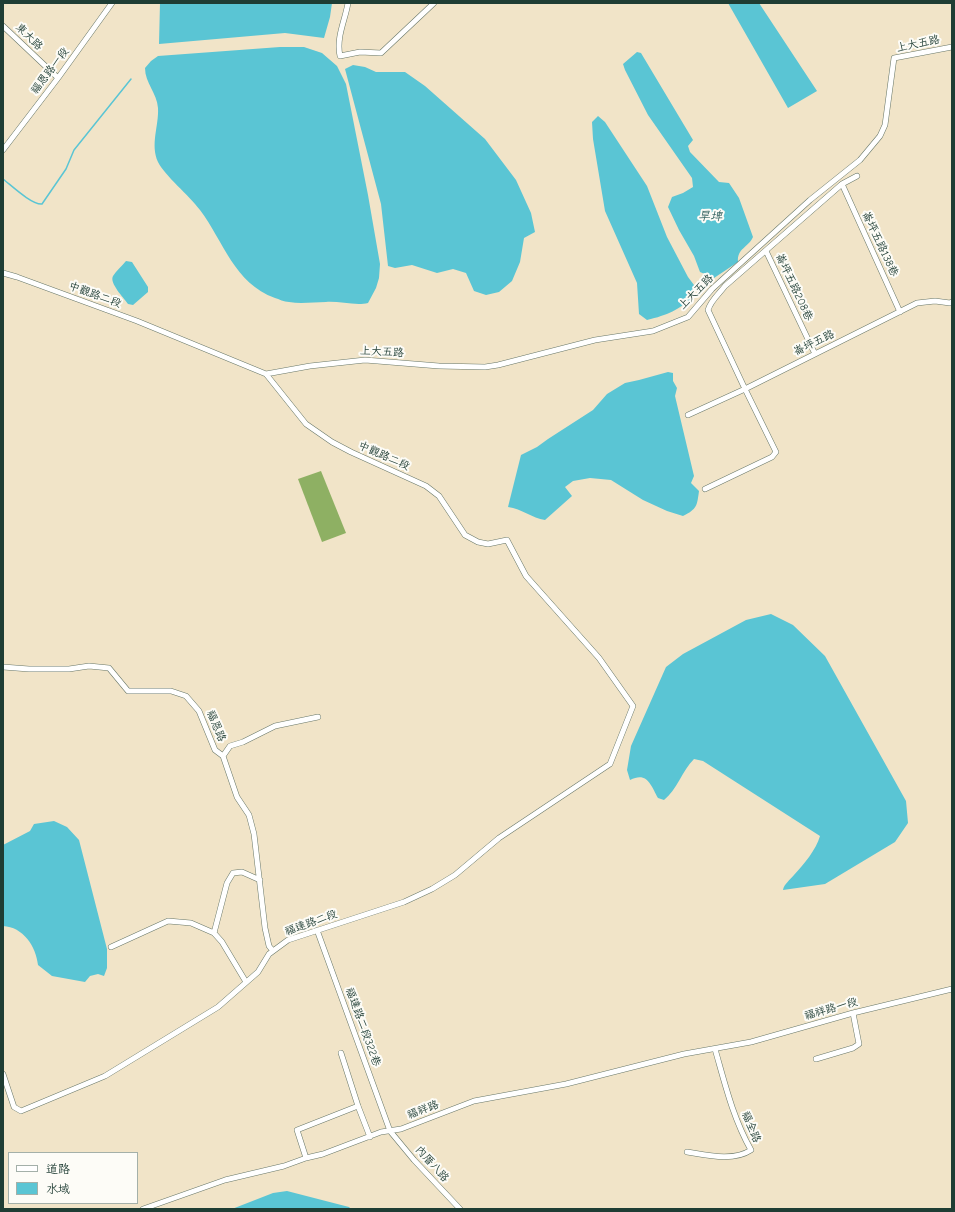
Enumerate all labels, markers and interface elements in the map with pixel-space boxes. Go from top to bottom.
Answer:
street label: 東大路 [13,21,45,53]
street label: 上大五路 [895,33,941,55]
street label: 福恩路一段 [28,45,72,97]
street label: 崙坪五路138巷 [859,209,901,279]
water label: 旱埤 [698,210,722,224]
street label: 崙坪五路208巷 [773,251,815,323]
street label: 上大五路 [676,272,716,312]
street label: 中觀路二段 [67,279,123,311]
street label: 崙坪五路 [791,327,837,359]
street label: 上大五路 [360,344,404,360]
street label: 中觀路二段 [356,439,412,473]
street label: 福恩路 [203,708,229,744]
street label: 福達路二段 [283,907,339,939]
street label: 福達路二段322巷 [343,986,383,1068]
street label: 福祥路一段 [803,995,859,1023]
street label: 福祥路 [405,1098,441,1122]
street label: 福全路 [738,1109,764,1145]
street label: 內厝八路 [412,1143,452,1185]
legend [8,1152,138,1204]
text: 道路 [46,1162,70,1176]
text: 水域 [46,1182,70,1196]

